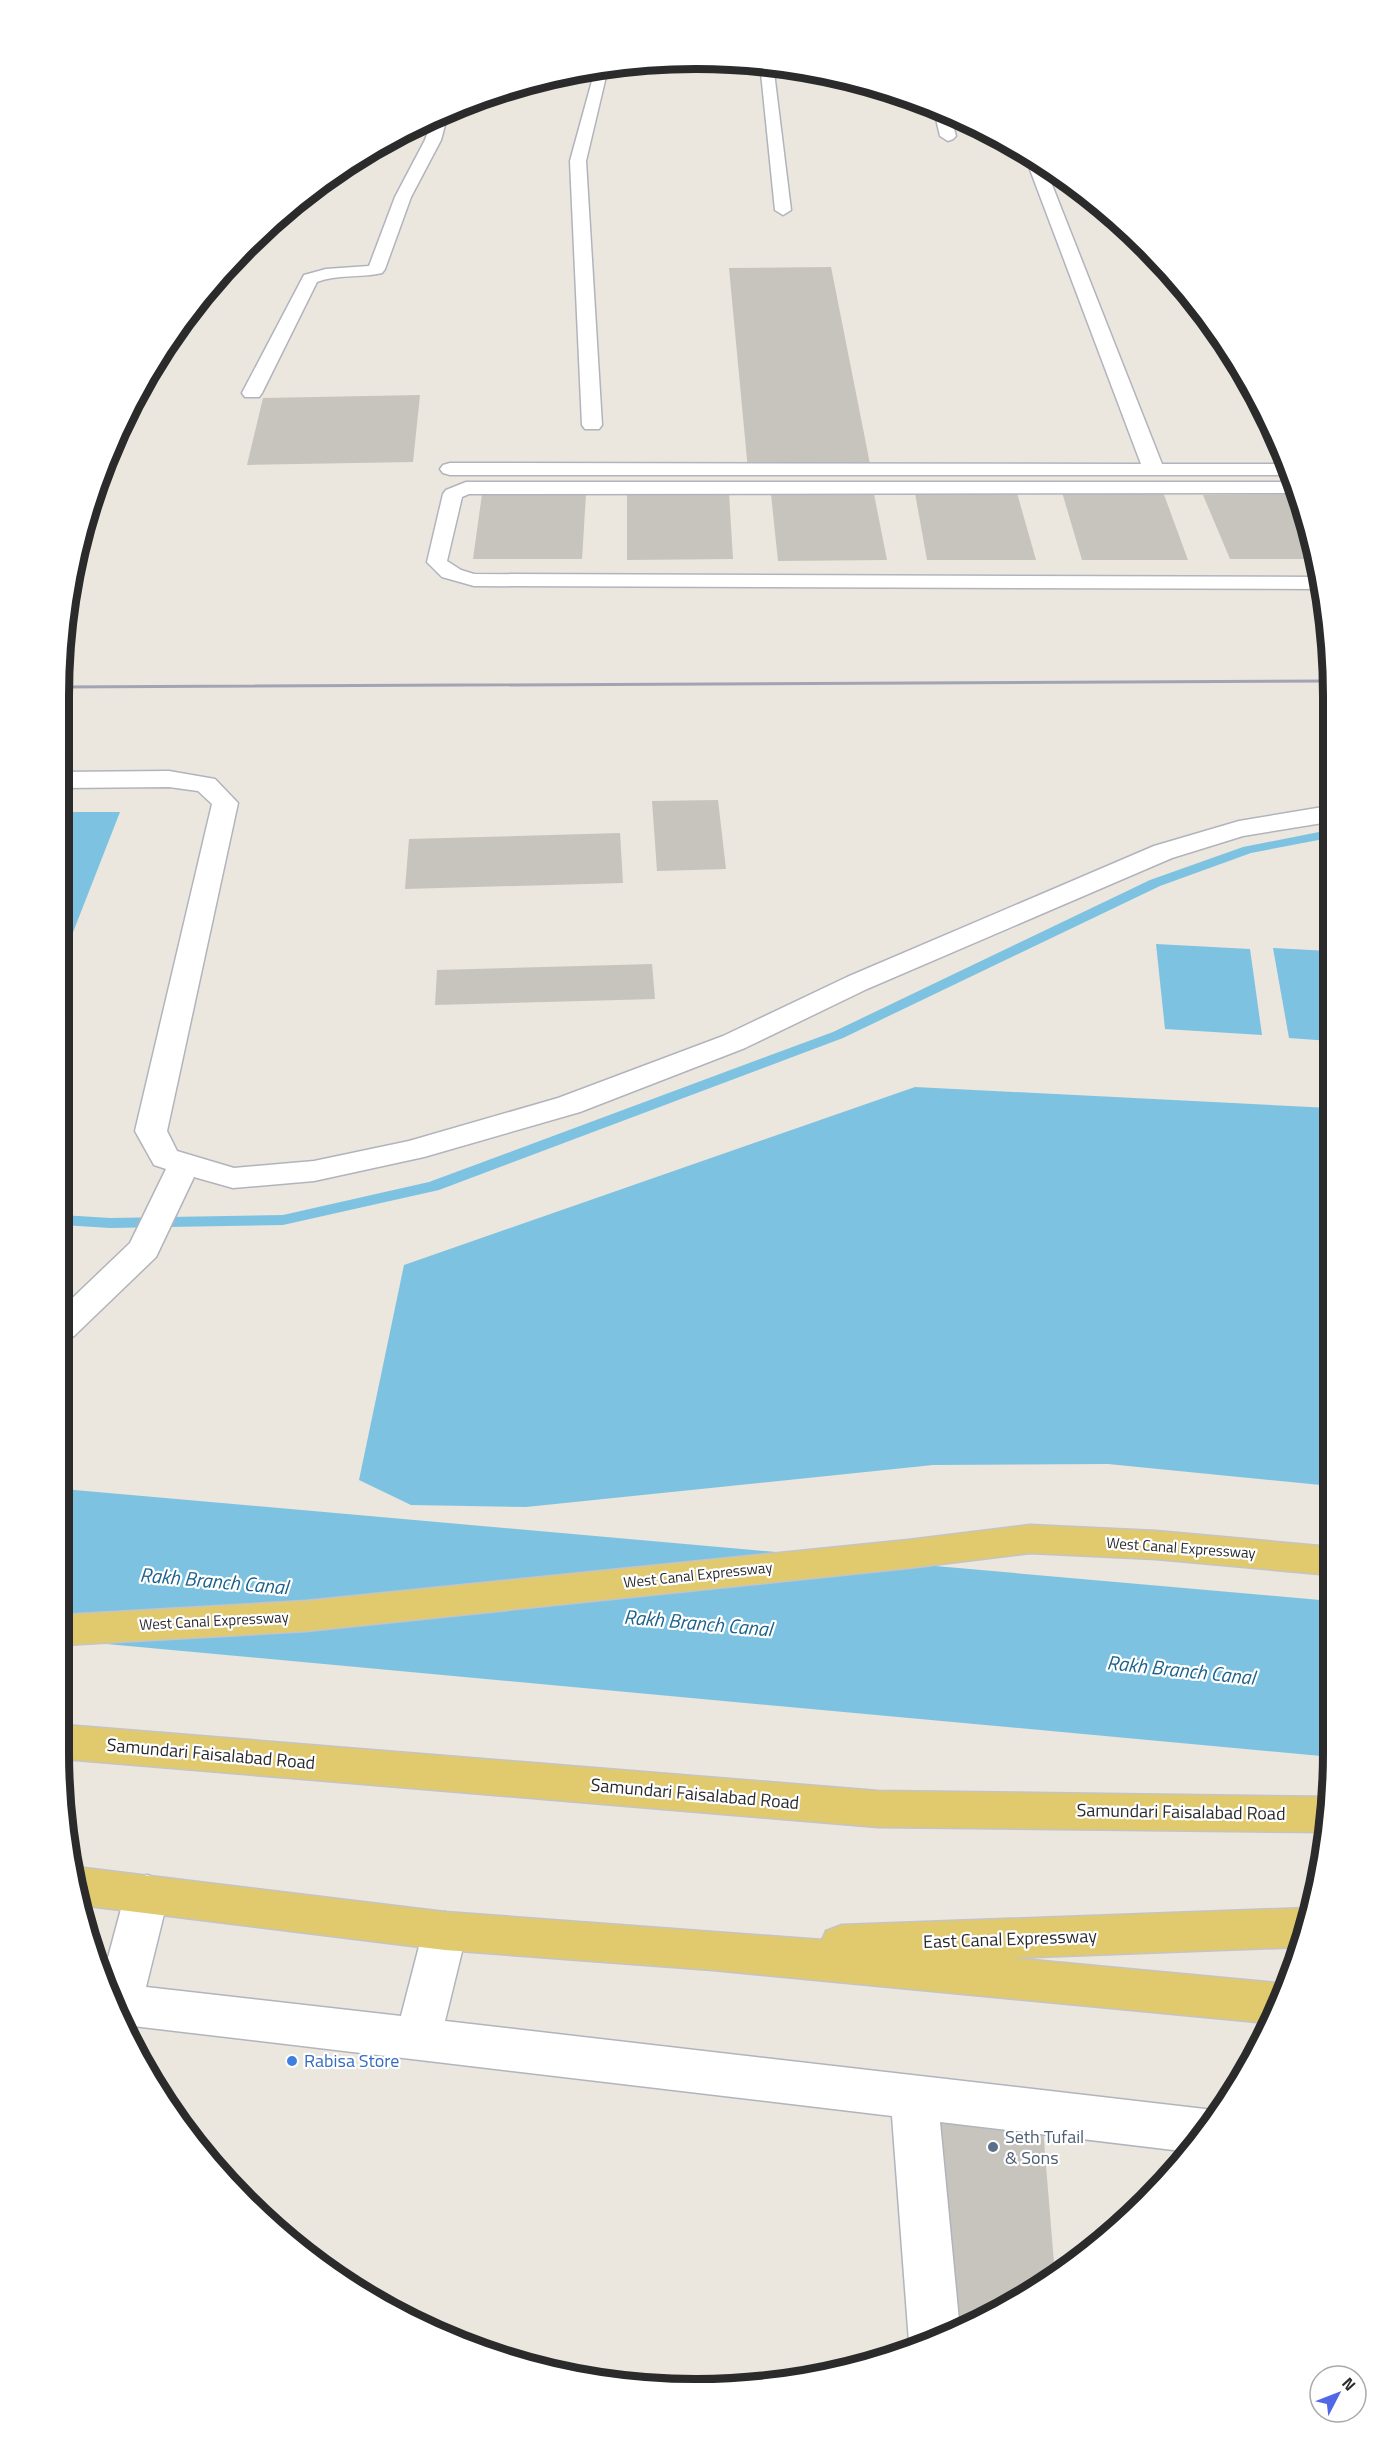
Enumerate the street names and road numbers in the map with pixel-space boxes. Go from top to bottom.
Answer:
street label: West Canal Expressway [1106,1531,1256,1564]
street label: West Canal Expressway [622,1555,774,1594]
street label: West Canal Expressway [139,1605,289,1636]
street label: Samundari Faisalabad Road [106,1731,316,1776]
street label: Samundari Faisalabad Road [590,1771,800,1816]
street label: Samundari Faisalabad Road [1076,1796,1286,1827]
street label: East Canal Expressway [923,1922,1098,1955]

